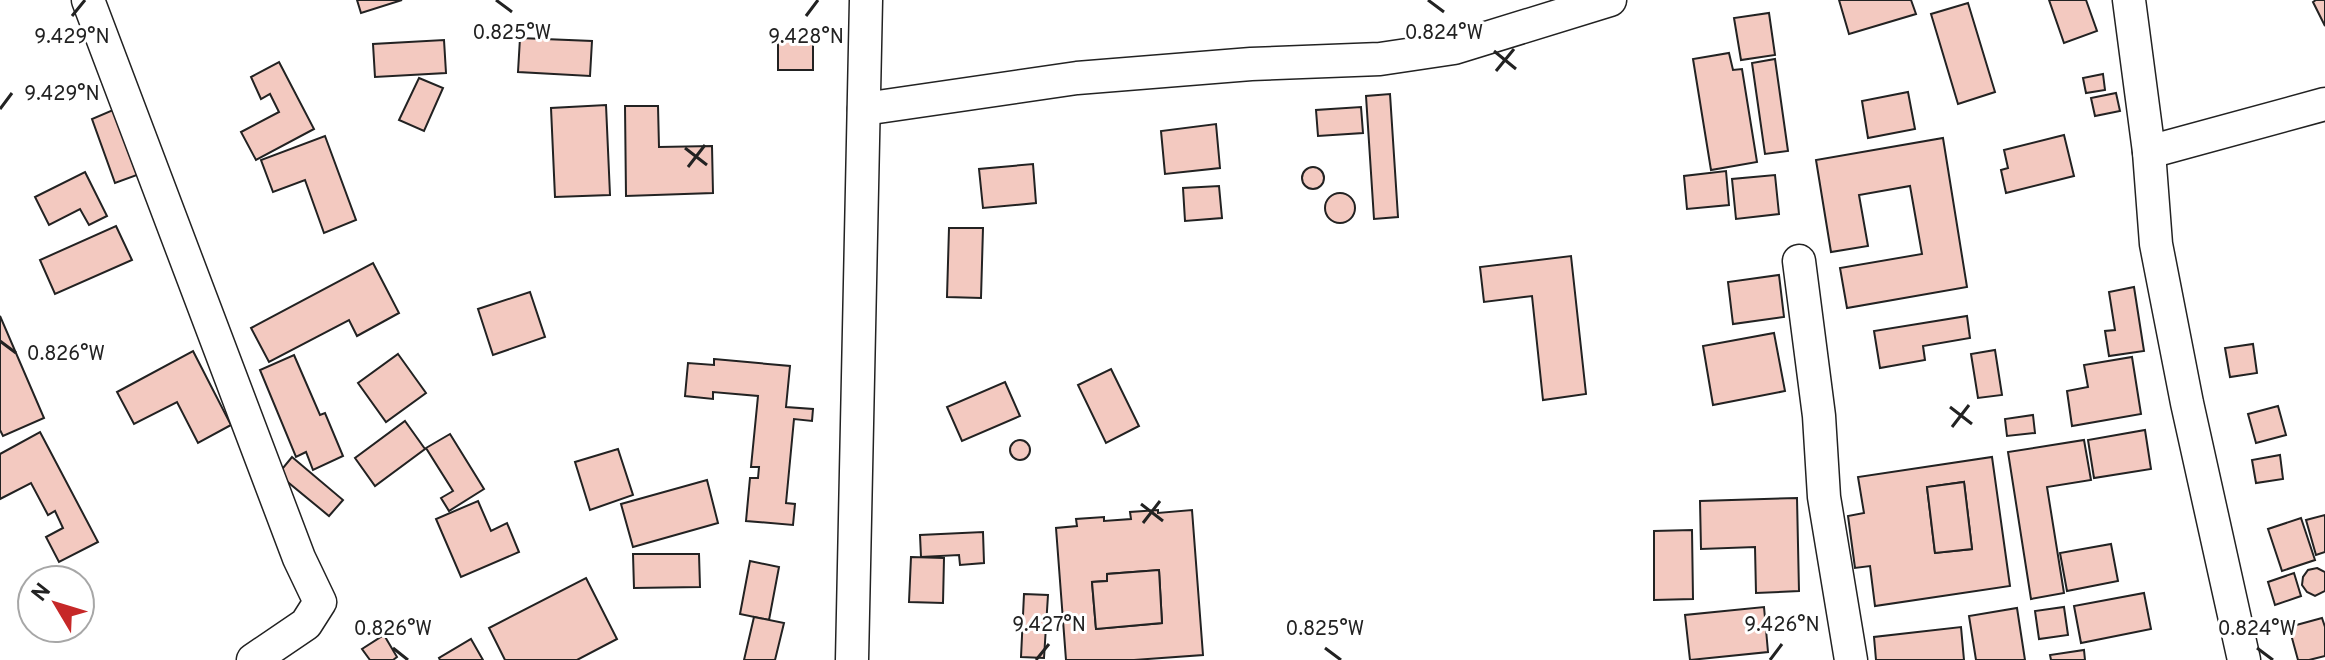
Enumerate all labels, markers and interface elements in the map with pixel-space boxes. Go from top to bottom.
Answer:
text: 0.825°W [473,21,551,47]
text: 0.824°W [1405,21,1483,47]
text: 9.429°N [34,25,110,51]
text: 9.428°N [768,25,844,51]
text: 9.429°N [24,82,100,108]
text: 0.826°W [27,342,105,368]
north arrow [16,564,96,644]
text: N [27,579,58,608]
text: 9.427°N [1012,613,1086,639]
text: 9.426°N [1744,613,1820,639]
text: 0.826°W [354,617,432,643]
text: 0.825°W [1286,617,1364,643]
text: 0.824°W [2218,617,2296,643]

